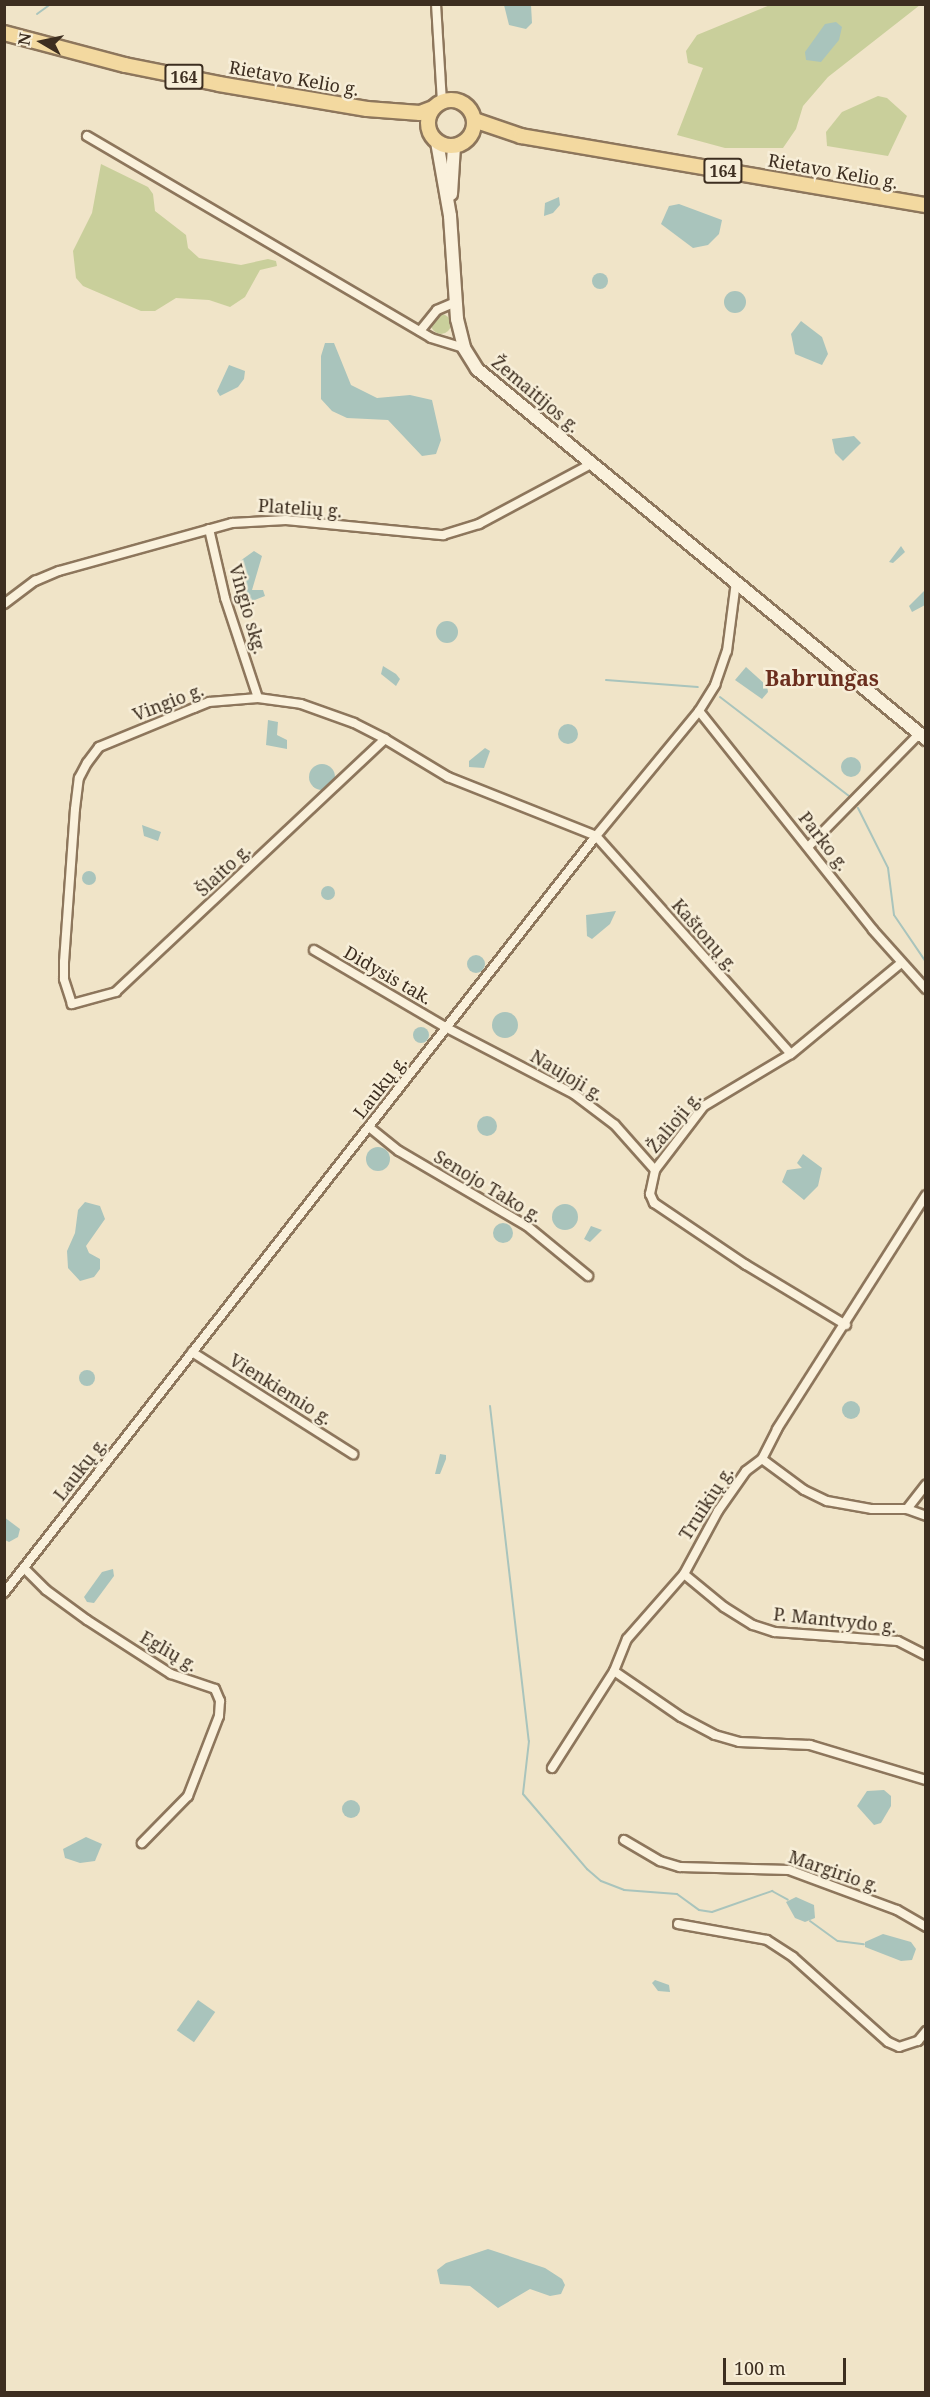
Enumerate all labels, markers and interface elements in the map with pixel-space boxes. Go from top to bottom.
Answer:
north arrow [12,12,72,72]
text: N [12,31,36,47]
street label: Rietavo Kelio g. [227,56,361,100]
road number: 164 [163,64,205,90]
street label: Rietavo Kelio g. [766,149,900,193]
road number: 164 [702,158,744,184]
street label: Žemaitijos g. [488,351,584,437]
street label: Platelių g. [257,494,343,522]
street label: Vingio skg. [225,562,271,656]
district label: Babrungas [765,665,879,691]
street label: Vingio g. [129,679,207,725]
street label: Parko g. [794,807,854,875]
street label: Šlaito g. [191,839,255,901]
street label: Kaštonų g. [667,894,743,976]
street label: Didysis tak. [340,941,436,1009]
street label: Naujoji g. [527,1045,607,1105]
street label: Laukų g. [349,1051,411,1123]
street label: Žalioji g. [642,1087,706,1157]
street label: Senojo Tako g. [430,1145,546,1227]
street label: Vienkiemio g. [226,1349,336,1429]
street label: Laukų g. [49,1433,111,1505]
street label: Truikių g. [674,1462,738,1544]
street label: P. Mantvydo g. [772,1603,898,1637]
street label: Eglių g. [137,1626,201,1676]
street label: Margirio g. [786,1845,882,1897]
scale bar [726,2346,849,2384]
text: 100 m [734,2356,786,2380]

